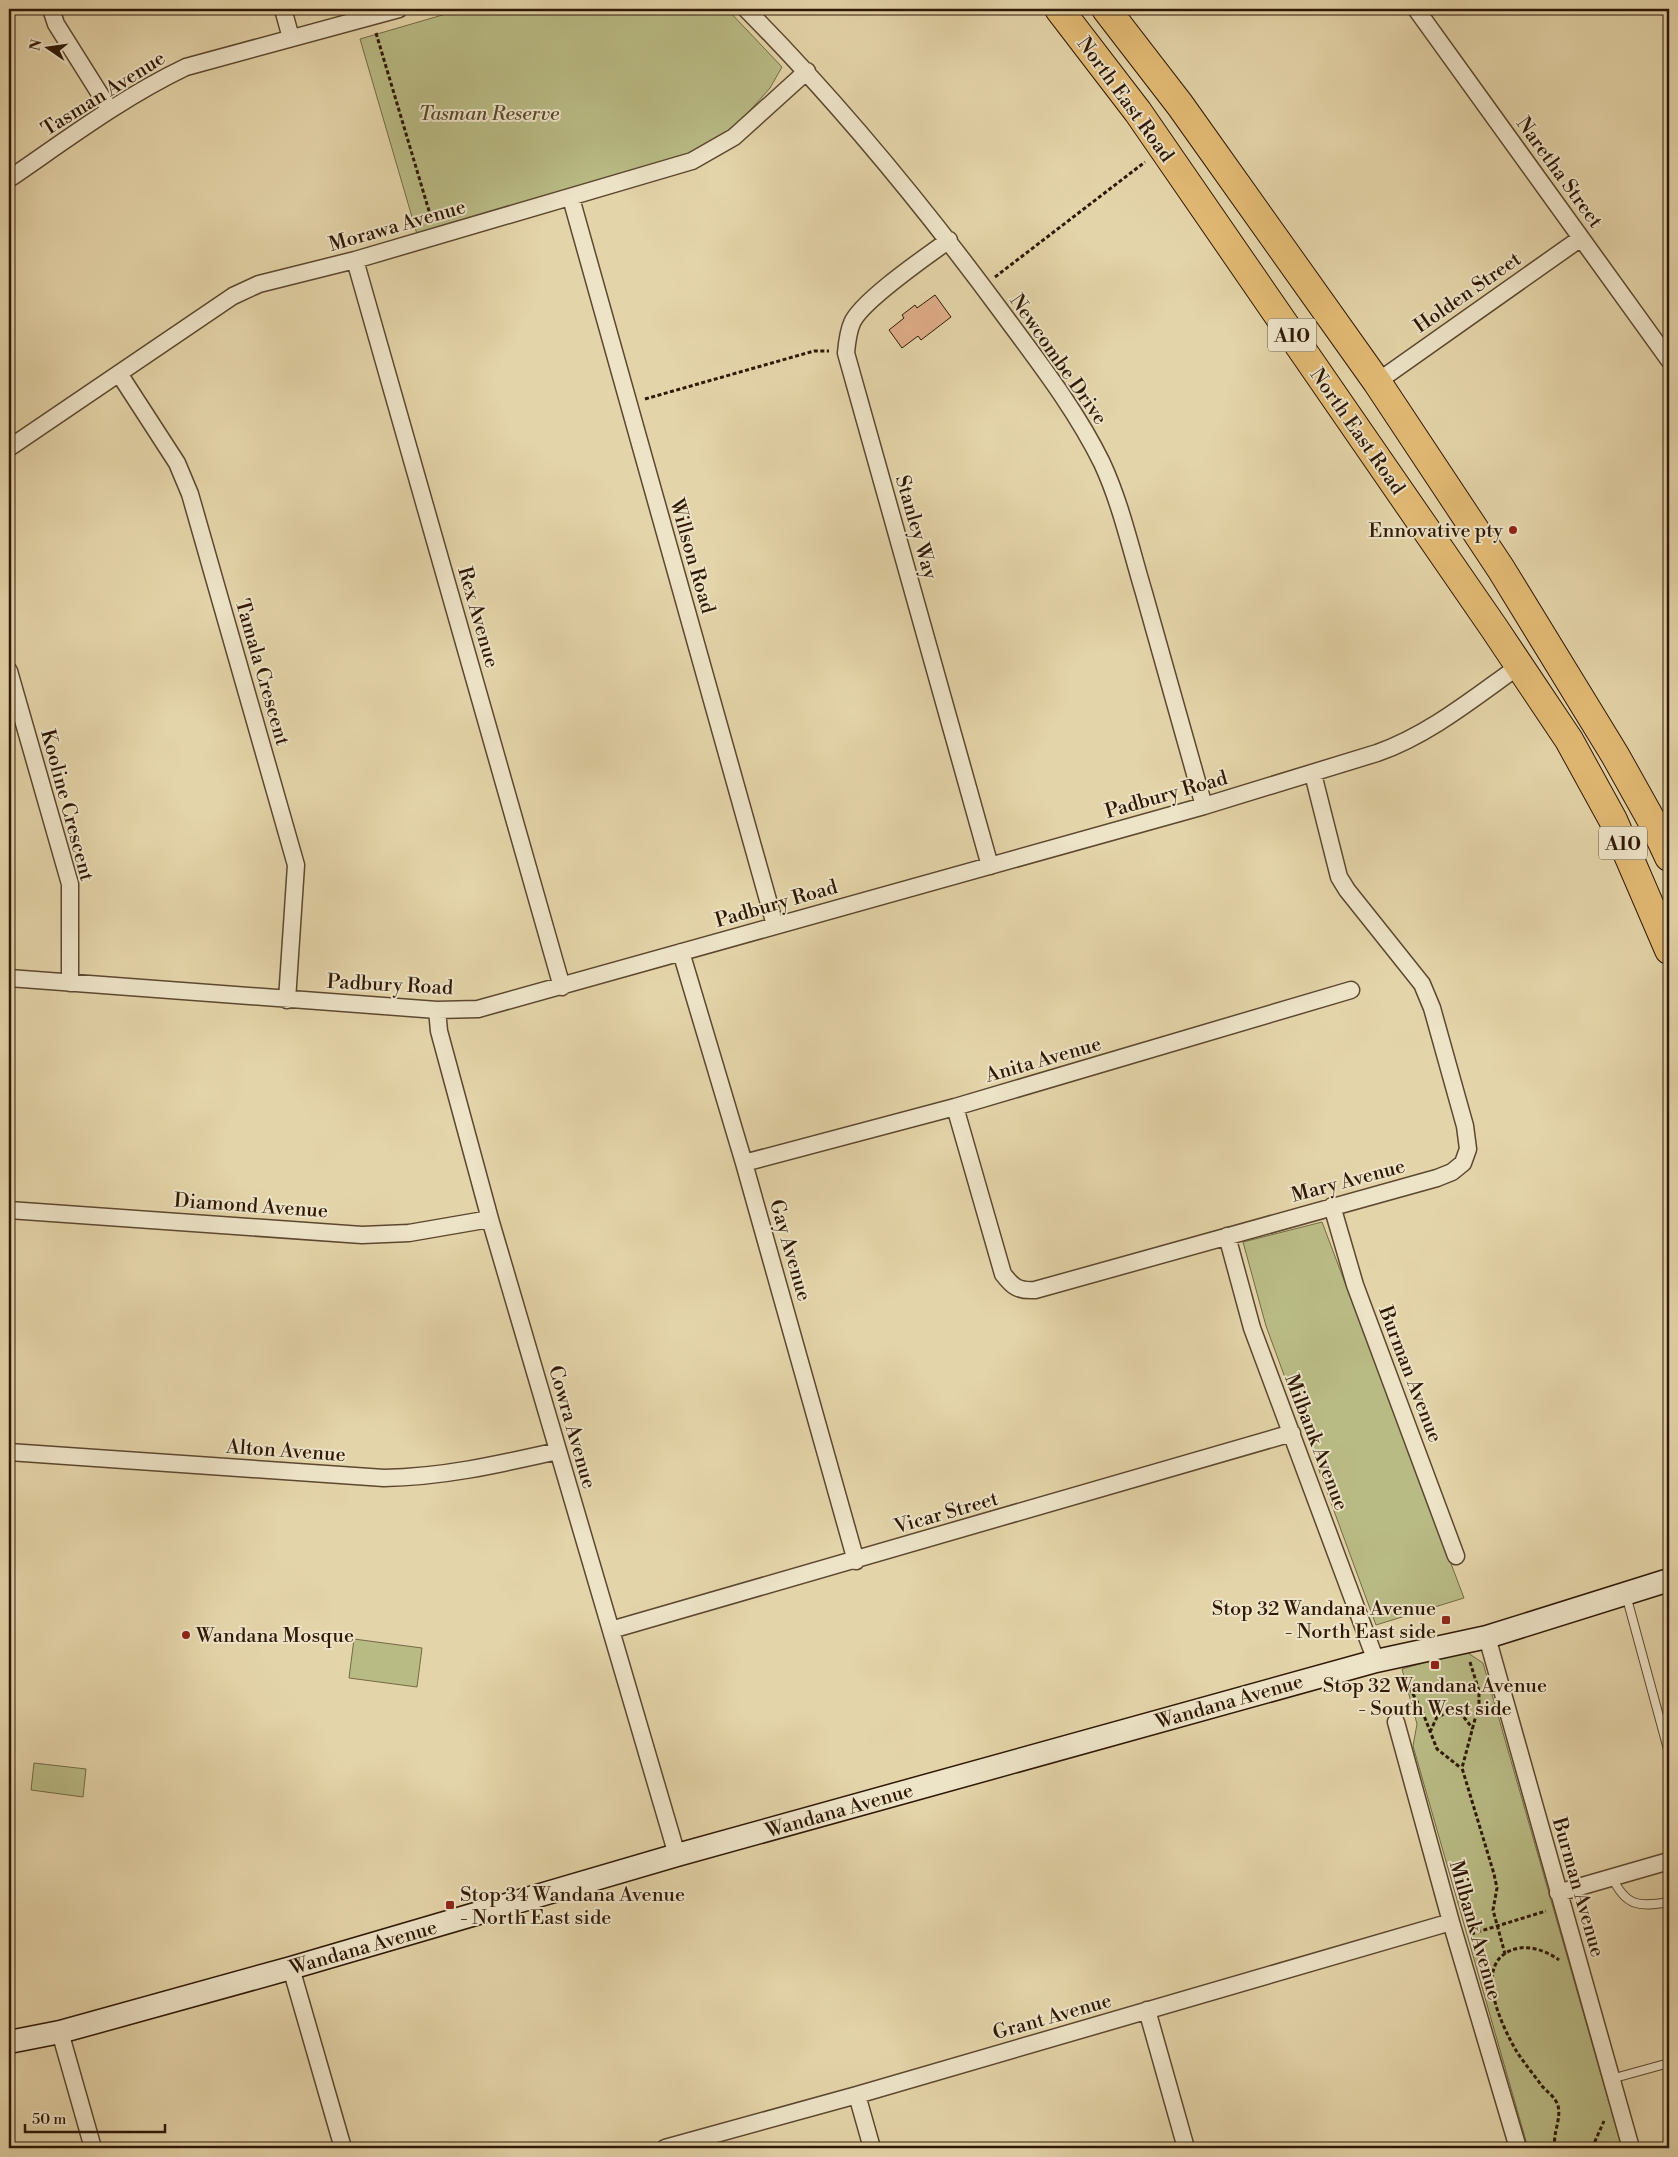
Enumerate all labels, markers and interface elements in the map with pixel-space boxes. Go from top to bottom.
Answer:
north arrow [22,22,72,72]
street label: North East Road [1071,32,1179,168]
text: N [26,38,46,53]
street label: Tasman Avenue [37,46,170,142]
park label: Tasman Reserve [419,102,560,127]
street label: Naretha Street [1510,113,1607,233]
street label: Morawa Avenue [326,195,469,258]
street label: Holden Street [1409,247,1526,339]
street label: Newcombe Drive [1003,290,1112,430]
road number: A10 [1268,318,1316,352]
street label: North East Road [1304,364,1410,501]
street label: Stanley Way [889,472,942,583]
street label: Willson Road [663,495,720,617]
place label: Ennovative pty [1369,519,1503,544]
marker: Ennovative pty [1507,524,1519,536]
street label: Rex Avenue [451,564,504,671]
street label: Tamala Crescent [229,596,294,748]
street label: Kooline Crescent [34,727,99,884]
street label: Padbury Road [1102,766,1231,825]
road number: A10 [1599,826,1647,860]
street label: Padbury Road [712,875,841,934]
street label: Padbury Road [326,970,454,1001]
street label: Anita Avenue [982,1032,1104,1089]
street label: Mary Avenue [1289,1154,1408,1209]
street label: Diamond Avenue [173,1189,329,1224]
street label: Gay Avenue [763,1197,816,1304]
street label: Burman Avenue [1372,1302,1447,1446]
street label: Cowra Avenue [542,1363,601,1492]
street label: Milbank Avenue [1278,1371,1353,1514]
street label: Alton Avenue [224,1435,346,1468]
street label: Vicar Street [891,1487,1001,1540]
place label: Stop 32 Wandana Avenue - North East side [1212,1597,1436,1645]
marker: Stop 32 Wandana Avenue - North East side [1440,1614,1452,1626]
place label: Wandana Mosque [195,1624,354,1649]
marker: Wandana Mosque [180,1629,192,1641]
marker: Stop 32 Wandana Avenue - South West side [1429,1659,1441,1671]
street label: Wandana Avenue [1152,1669,1306,1736]
place label: Stop 32 Wandana Avenue - South West side [1323,1674,1547,1722]
street label: Wandana Avenue [762,1778,916,1845]
street label: Burman Avenue [1545,1814,1609,1960]
street label: Milbank Avenue [1443,1858,1506,2003]
place label: Stop 34 Wandana Avenue - North East side [460,1883,685,1931]
marker: Stop 34 Wandana Avenue - North East side [444,1899,456,1911]
street label: Wandana Avenue [286,1915,440,1982]
street label: Grant Avenue [990,1989,1115,2046]
scale bar [25,2102,165,2134]
text: 50 m [32,2110,66,2129]

